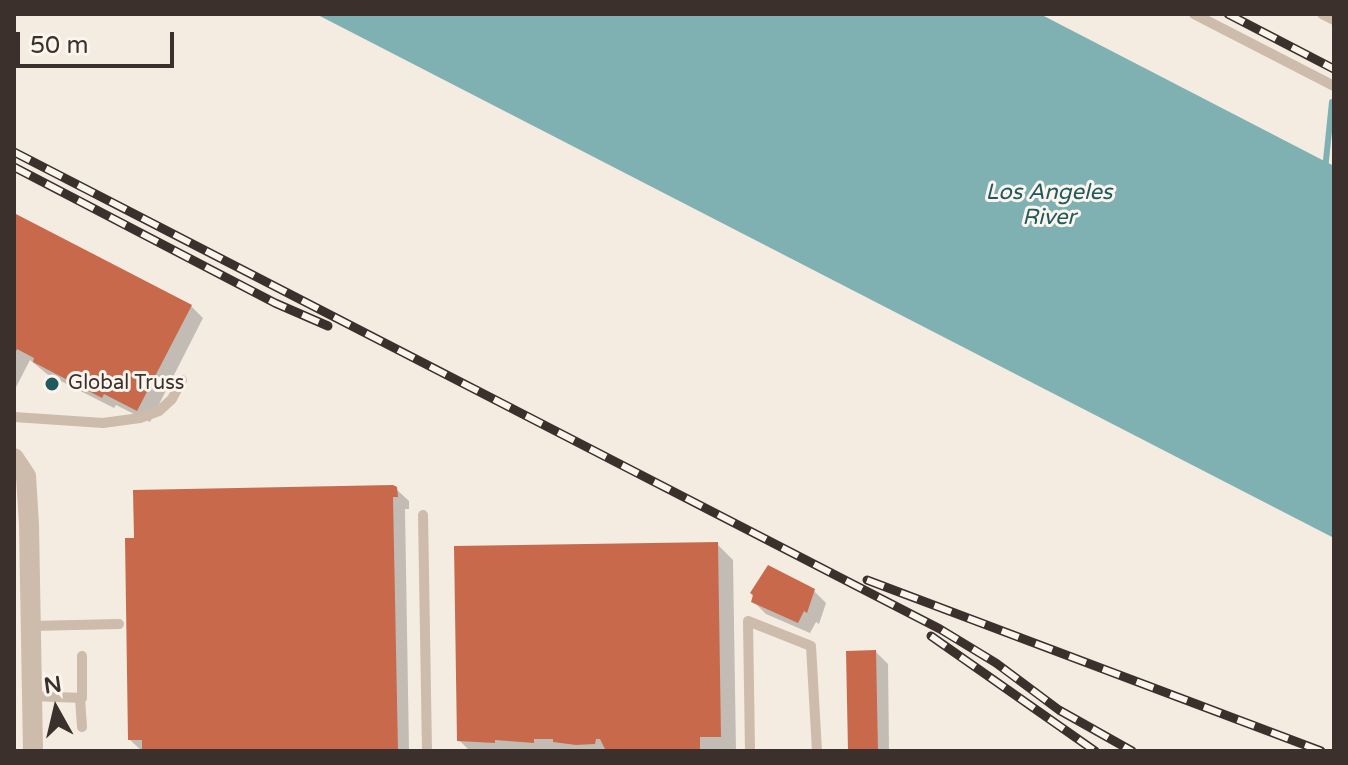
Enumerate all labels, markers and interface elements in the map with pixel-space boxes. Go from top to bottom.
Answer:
scale bar [20,16,178,66]
text: 50 m [30,31,88,60]
water label: Los Angeles River [986,180,1112,232]
place label: Global Truss [68,372,184,396]
marker: Global Truss [43,375,61,393]
north arrow [16,669,96,749]
text: N [42,671,63,699]

